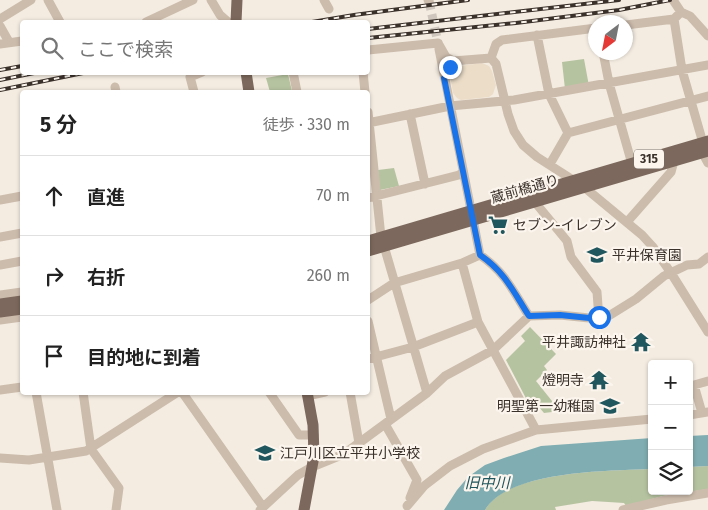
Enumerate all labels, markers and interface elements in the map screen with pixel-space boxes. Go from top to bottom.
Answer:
north arrow [588,15,633,60]
search box [20,20,370,75]
icon: search [38,34,66,62]
text: ここで検索 [78,38,173,61]
route end [439,56,462,79]
text: 5 分 [40,112,77,138]
text: 徒歩 · 330 m [263,115,350,134]
road number: 315 [634,150,664,168]
street label: 蔵前橋通り [489,171,561,207]
icon: ahead [40,182,68,210]
text: 直進 [87,186,125,209]
text: 70 m [316,186,350,205]
supermarket icon: セブン-イレブン [487,214,509,236]
place label: セブン-イレブン [513,217,617,234]
school or university icon: 平井保育園 [586,244,608,266]
place label: 平井保育園 [612,247,682,264]
icon: right [40,262,68,290]
text: 右折 [87,266,125,289]
text: 260 m [307,266,350,285]
route start [588,306,611,329]
temple icon: 平井諏訪神社 [630,331,652,353]
place label: 平井諏訪神社 [542,334,626,351]
icon: arrive [40,342,68,370]
text: 目的地に到着 [87,346,201,369]
map controls [648,360,693,495]
button: + [648,360,693,405]
temple icon: 燈明寺 [588,369,610,391]
place label: 燈明寺 [542,372,584,389]
school or university icon: 明聖第一幼稚園 [599,395,621,417]
place label: 明聖第一幼稚園 [497,398,595,415]
button: − [648,405,693,450]
school or university icon: 江戸川区立平井小学校 [254,442,276,464]
place label: 江戸川区立平井小学校 [280,445,420,462]
button: layers [648,450,693,495]
water label: 旧中川 [464,474,511,492]

